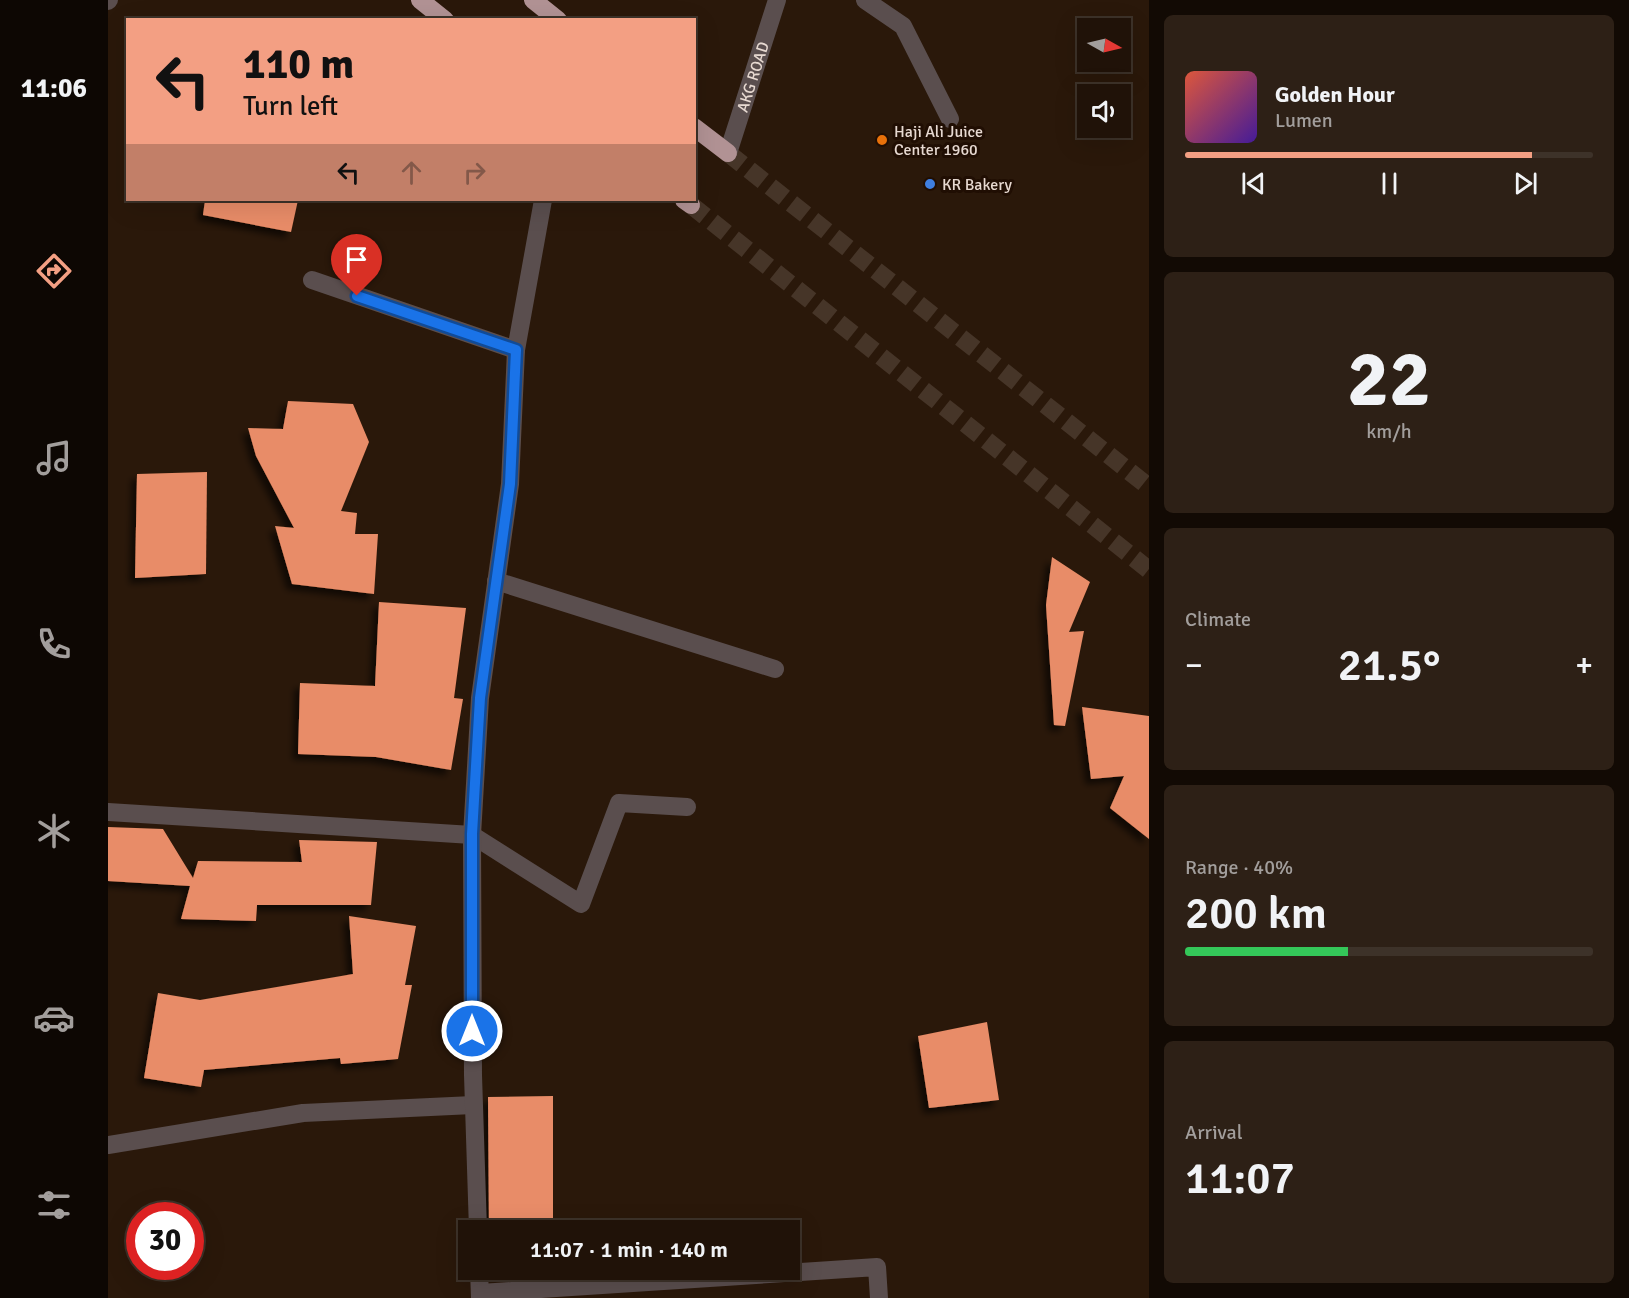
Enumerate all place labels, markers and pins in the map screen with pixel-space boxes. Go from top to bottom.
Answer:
place label: Haji Ali Juice Center 1960 [894,122,983,160]
marker: Haji Ali Juice Center 1960 [875,133,889,147]
place label: KR Bakery [942,175,1012,195]
marker: KR Bakery [923,177,937,191]
pin [331,234,382,296]

